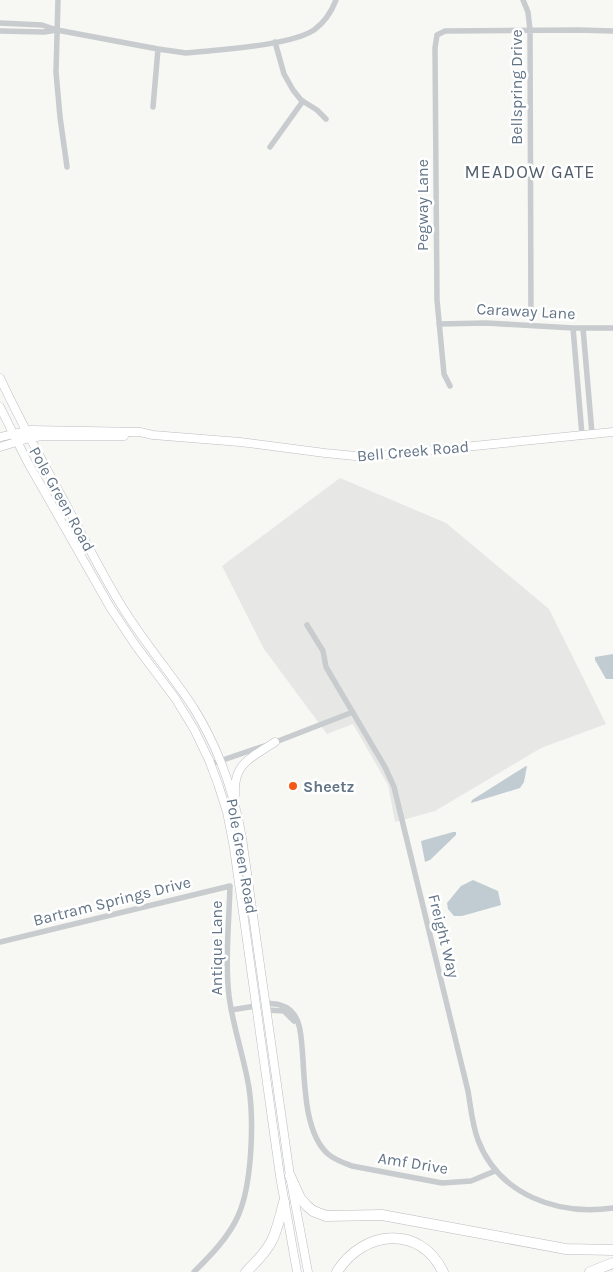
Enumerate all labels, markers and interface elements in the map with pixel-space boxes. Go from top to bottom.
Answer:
street label: Bellspring Drive [507,29,526,145]
street label: Pegway Lane [413,159,432,251]
district label: MEADOW GATE [465,161,595,183]
street label: Caraway Lane [476,299,576,323]
street label: Bell Creek Road [356,437,470,465]
street label: Pole Green Road [25,443,99,555]
place label: Sheetz [303,777,354,796]
marker: Sheetz [287,780,299,792]
street label: Pole Green Road [222,797,262,915]
street label: Bartram Springs Drive [31,872,193,930]
street label: Freight Way [424,892,464,980]
street label: Antique Lane [207,901,226,995]
street label: Amf Drive [377,1148,449,1178]

